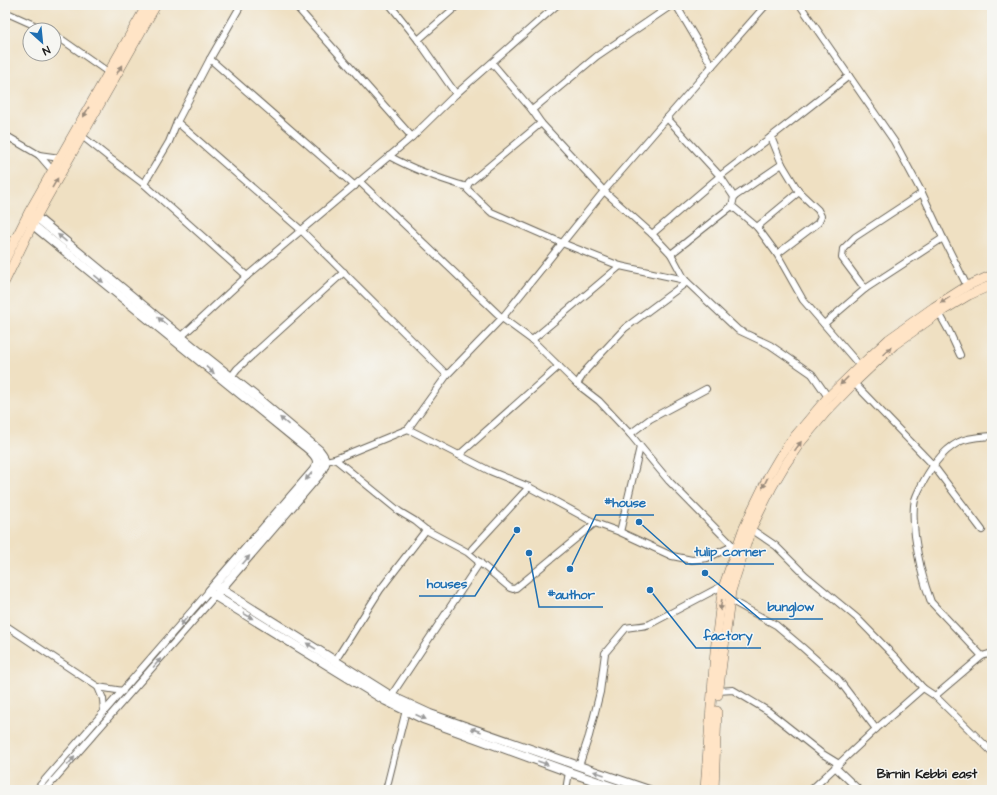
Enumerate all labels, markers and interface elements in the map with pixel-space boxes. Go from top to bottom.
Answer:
north arrow [22,22,62,62]
text: N [40,42,53,59]
one-way arrow [116,64,123,76]
one-way arrow [83,106,89,118]
one-way arrow [52,177,59,189]
one-way arrow [56,234,67,243]
one-way arrow [93,275,104,283]
one-way arrow [940,296,950,304]
one-way arrow [156,317,167,326]
one-way arrow [883,347,892,356]
one-way arrow [205,366,215,375]
one-way arrow [839,376,849,386]
one-way arrow [279,416,290,425]
one-way arrow [794,440,803,451]
one-way arrow [305,471,314,480]
one-way arrow [762,478,768,489]
callout: #house [596,490,654,515]
text: #house [604,494,646,512]
callout: tulip corner [686,539,774,564]
text: tulip corner [693,543,767,562]
one-way arrow [241,554,250,565]
callout: houses [419,571,475,596]
text: houses [427,575,468,593]
callout: #author [539,582,603,607]
text: #author [547,586,596,604]
callout: bunglow [760,594,823,619]
text: bunglow [768,598,815,618]
one-way arrow [718,599,724,611]
one-way arrow [243,612,253,620]
one-way arrow [179,615,188,626]
callout: factory [696,623,761,648]
text: factory [702,627,754,646]
one-way arrow [306,642,316,650]
one-way arrow [152,657,161,668]
one-way arrow [415,714,426,720]
one-way arrow [470,727,482,733]
one-way arrow [67,755,76,766]
one-way arrow [537,760,549,766]
district label: Birnin Kebbi east [877,765,978,783]
one-way arrow [592,770,604,776]

